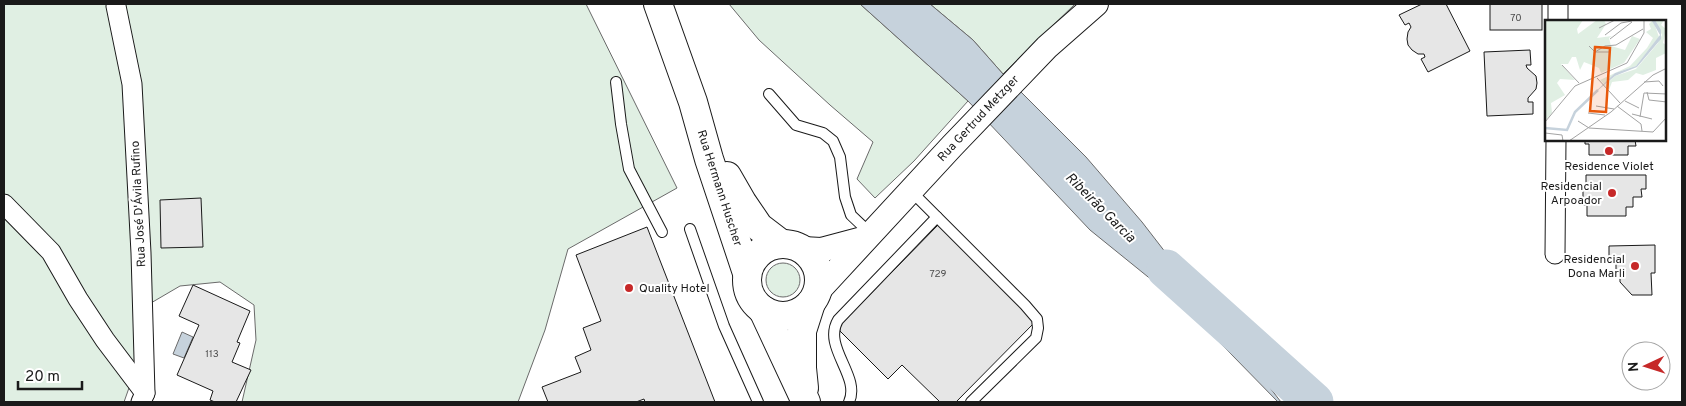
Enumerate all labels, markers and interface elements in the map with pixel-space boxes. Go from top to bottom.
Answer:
house number: 70 [1510,12,1522,25]
inset map [1545,20,1666,141]
street label: Rua Gertrud Metzger [934,72,1023,165]
street label: Rua Hermann Huscher [693,128,746,249]
street label: Rua José D'Ávila Rufino [128,140,150,268]
marker: Residence Violet [1603,145,1615,157]
place label: Residence Violet [1564,159,1654,175]
water label: Ribeirão Garcia [1061,169,1139,247]
place label: Residencial Arpoador [1541,179,1602,209]
marker: Residencial Arpoador [1606,187,1618,199]
place label: Residencial Dona Marli [1564,252,1625,282]
marker: Residencial Dona Marli [1629,260,1641,272]
house number: 729 [929,268,947,281]
place label: Quality Hotel [639,281,710,297]
marker: Quality Hotel [623,282,635,294]
north arrow [1621,341,1671,391]
house number: 113 [205,348,219,361]
scale bar [18,358,81,390]
text: N [1626,361,1643,372]
text: 20 m [25,368,60,387]

